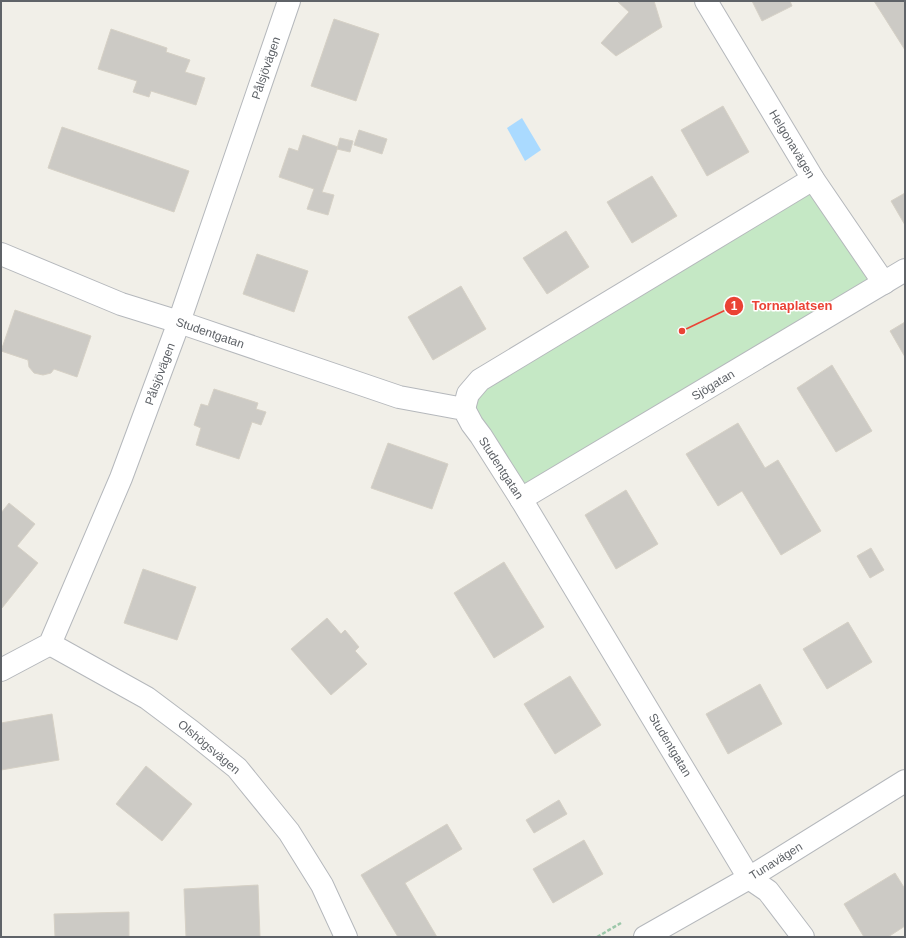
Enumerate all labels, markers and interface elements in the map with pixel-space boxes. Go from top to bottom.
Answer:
street label: Pålsjövägen [249,35,283,101]
street label: Helgonavägen [766,107,818,181]
callout: Tornaplatsen [724,293,841,318]
text: Tornaplatsen [752,298,832,313]
text: 1 [731,299,738,313]
street label: Studentgatan [174,315,246,351]
street label: Pålsjövägen [142,341,178,407]
street label: Sjögatan [689,367,737,403]
street label: Studentgatan [476,434,526,502]
street label: Studentgatan [646,711,694,779]
street label: Olshögsvägen [175,717,243,777]
street label: Tunavägen [747,839,805,883]

